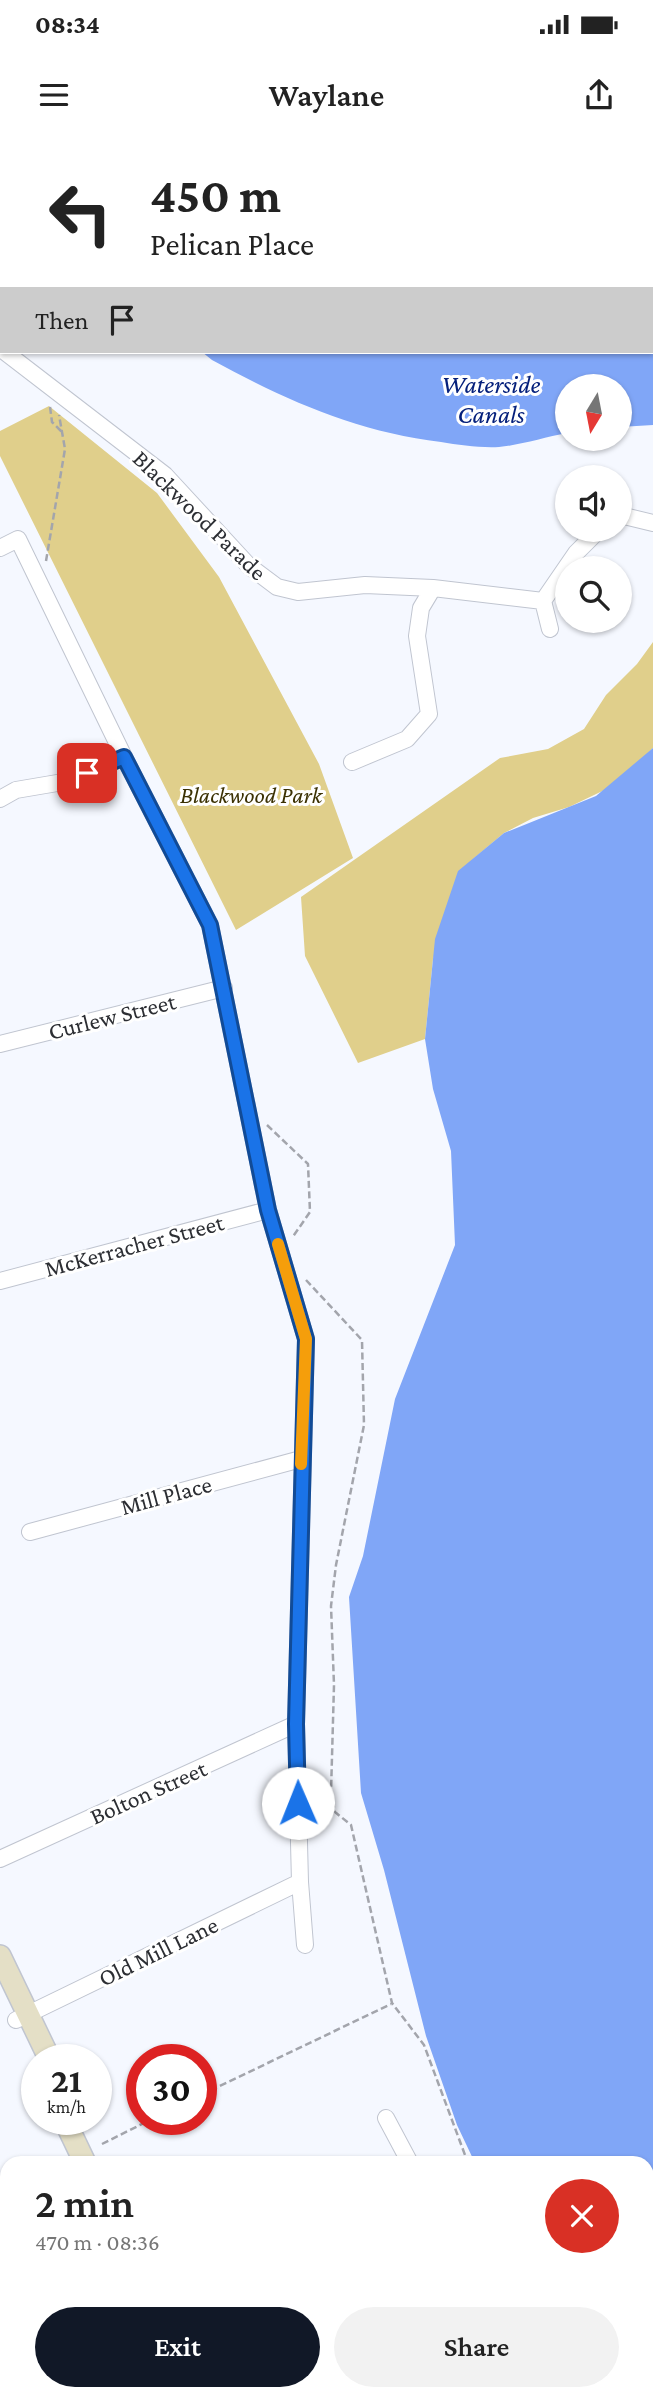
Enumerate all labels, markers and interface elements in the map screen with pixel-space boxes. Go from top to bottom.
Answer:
text: 08:34 [35,10,100,39]
icon: menu [35,76,73,114]
icon: share [580,76,618,114]
text: Waylane [269,77,384,113]
icon: left [35,168,126,259]
text: 450 m [150,168,281,223]
text: Pelican Place [150,226,314,262]
icon: arrive [103,301,141,339]
text: Then [35,306,89,335]
water label: Waterside Canals [442,370,540,429]
north arrow [555,374,632,452]
map controls [555,374,632,633]
street label: Blackwood Parade [128,445,272,585]
button: sound [555,465,632,542]
button: search [555,556,632,633]
pin [57,743,117,803]
icon: arrive [68,754,106,792]
park label: Blackwood Park [180,781,324,808]
street label: Curlew Street [46,987,180,1045]
street label: McKerracher Street [42,1208,227,1282]
street label: Mill Place [118,1470,214,1520]
street label: Bolton Street [86,1754,211,1830]
position arrow [261,1766,335,1840]
street label: Old Mill Lane [94,1911,222,1991]
speed limit sign: 30 [126,2044,217,2135]
text: 21 [51,2061,82,2100]
text: km/h [47,2097,86,2117]
text: 2 min [35,2179,134,2226]
button: close [545,2179,619,2253]
text: 470 m · 08:36 [35,2229,160,2255]
button: Exit [35,2307,320,2387]
button: Share [334,2307,619,2387]

